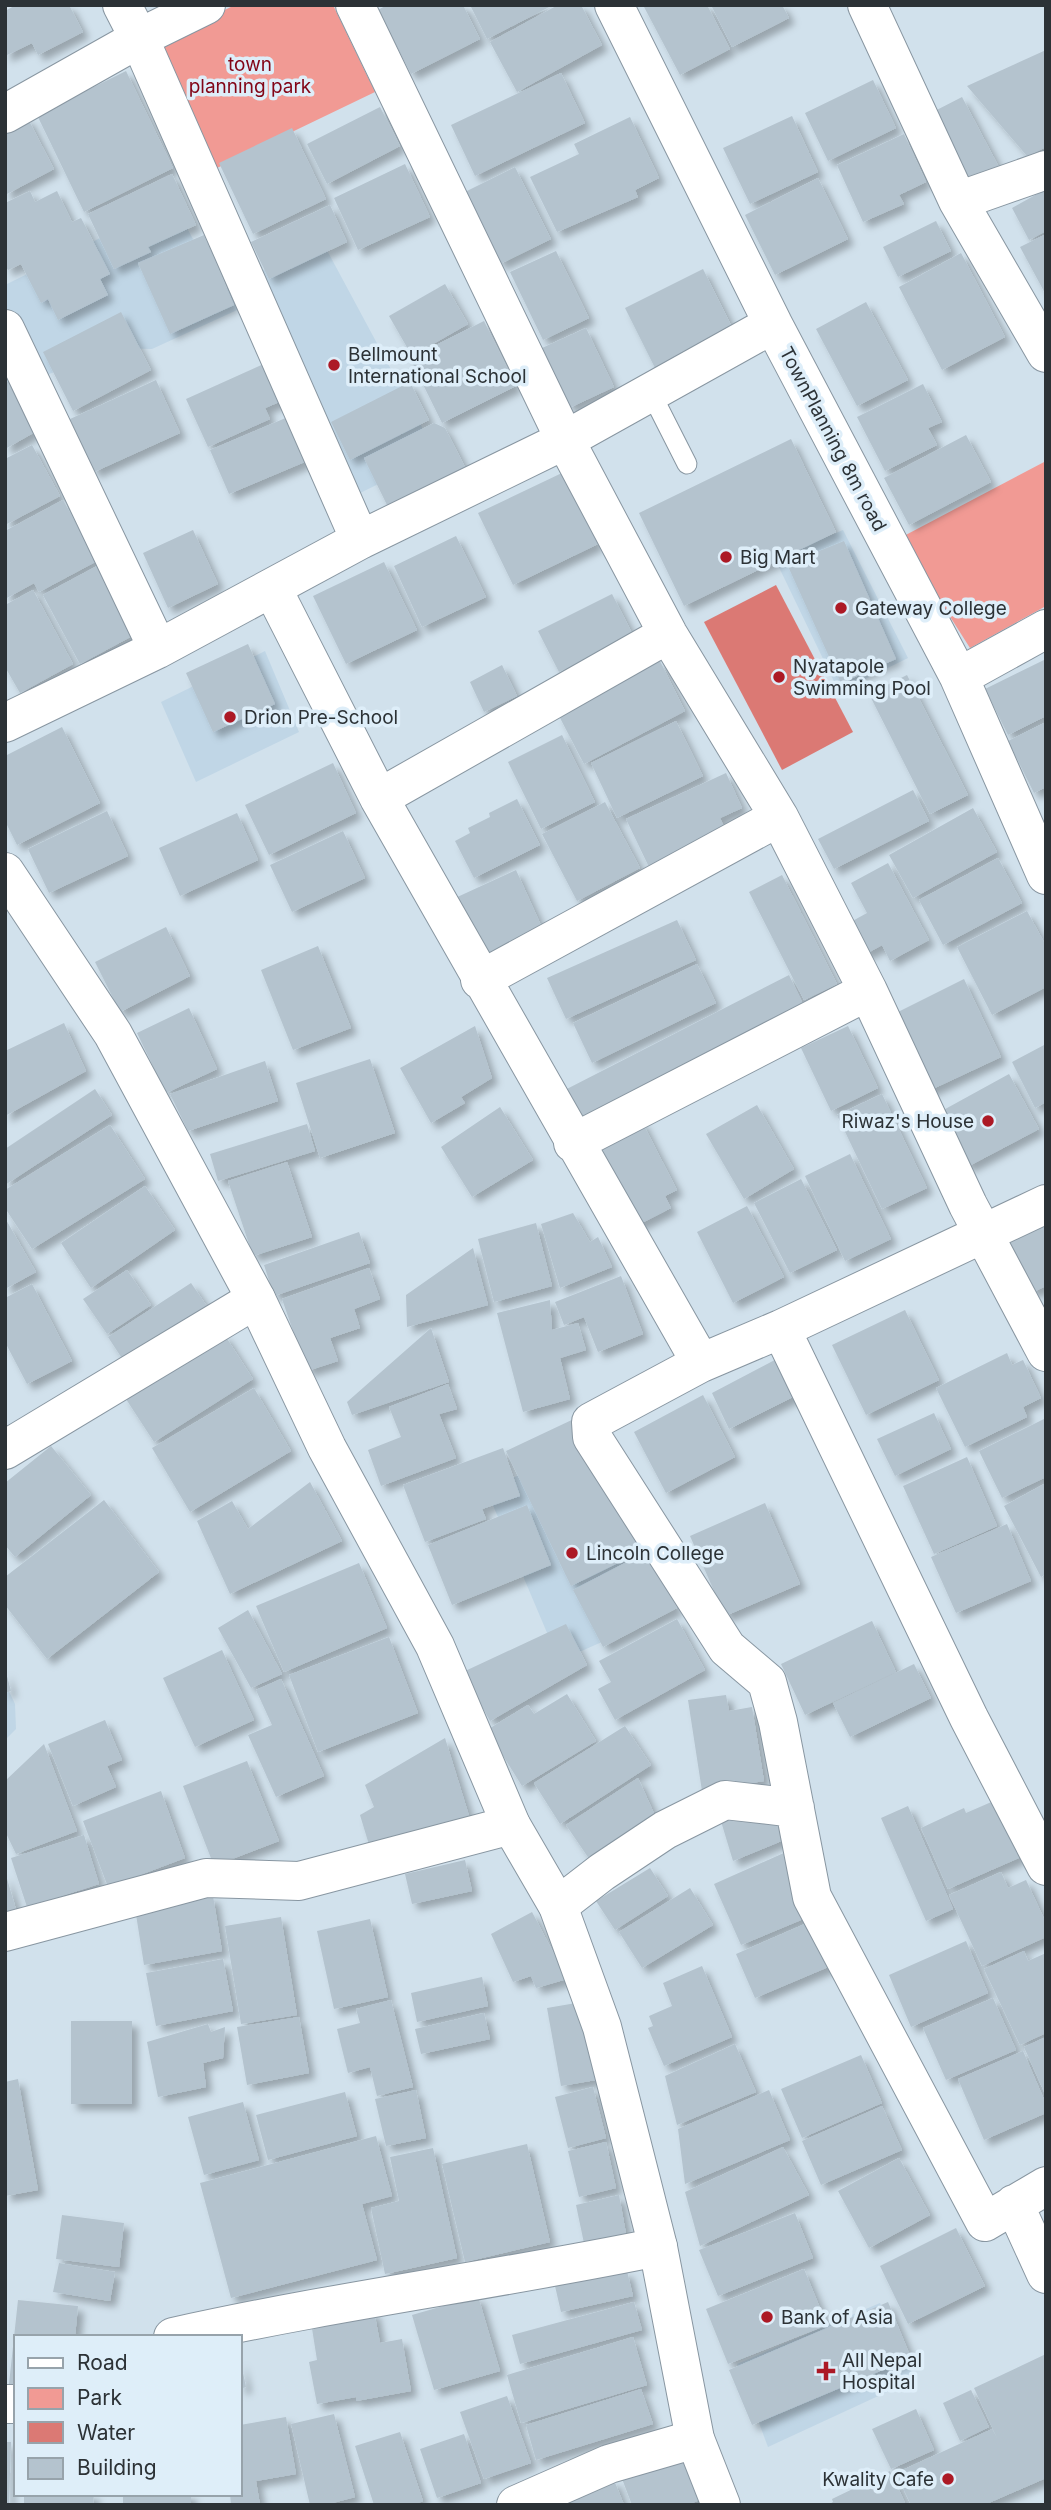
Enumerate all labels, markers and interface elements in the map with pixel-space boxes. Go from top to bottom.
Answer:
park label: town planning park [189,53,312,98]
place label: Bellmount International School [348,343,527,388]
street label: TownPlanning 8m road [775,343,891,535]
marker: Bellmount International School [326,357,342,373]
place label: Big Mart [740,546,816,569]
marker: Big Mart [718,549,734,565]
place label: Gateway College [855,597,1007,620]
marker: Gateway College [833,600,849,616]
place label: Nyatapole Swimming Pool [793,655,931,700]
marker: Nyatapole Swimming Pool [771,669,787,685]
place label: Drion Pre-School [244,706,398,729]
marker: Drion Pre-School [222,709,238,725]
place label: Riwaz's House [842,1110,974,1133]
marker: Riwaz's House [980,1113,996,1129]
place label: Lincoln College [586,1542,724,1565]
marker: Lincoln College [564,1545,580,1561]
place label: Bank of Asia [781,2306,893,2329]
marker: Bank of Asia [759,2309,775,2325]
legend [14,2335,242,2496]
place label: All Nepal Hospital [842,2349,922,2394]
text: Road [77,2350,128,2375]
marker: All Nepal Hospital [816,2361,836,2381]
text: Park [77,2385,122,2410]
text: Water [77,2420,135,2445]
text: Building [77,2455,157,2480]
place label: Kwality Cafe [822,2468,934,2491]
marker: Kwality Cafe [940,2471,956,2487]

